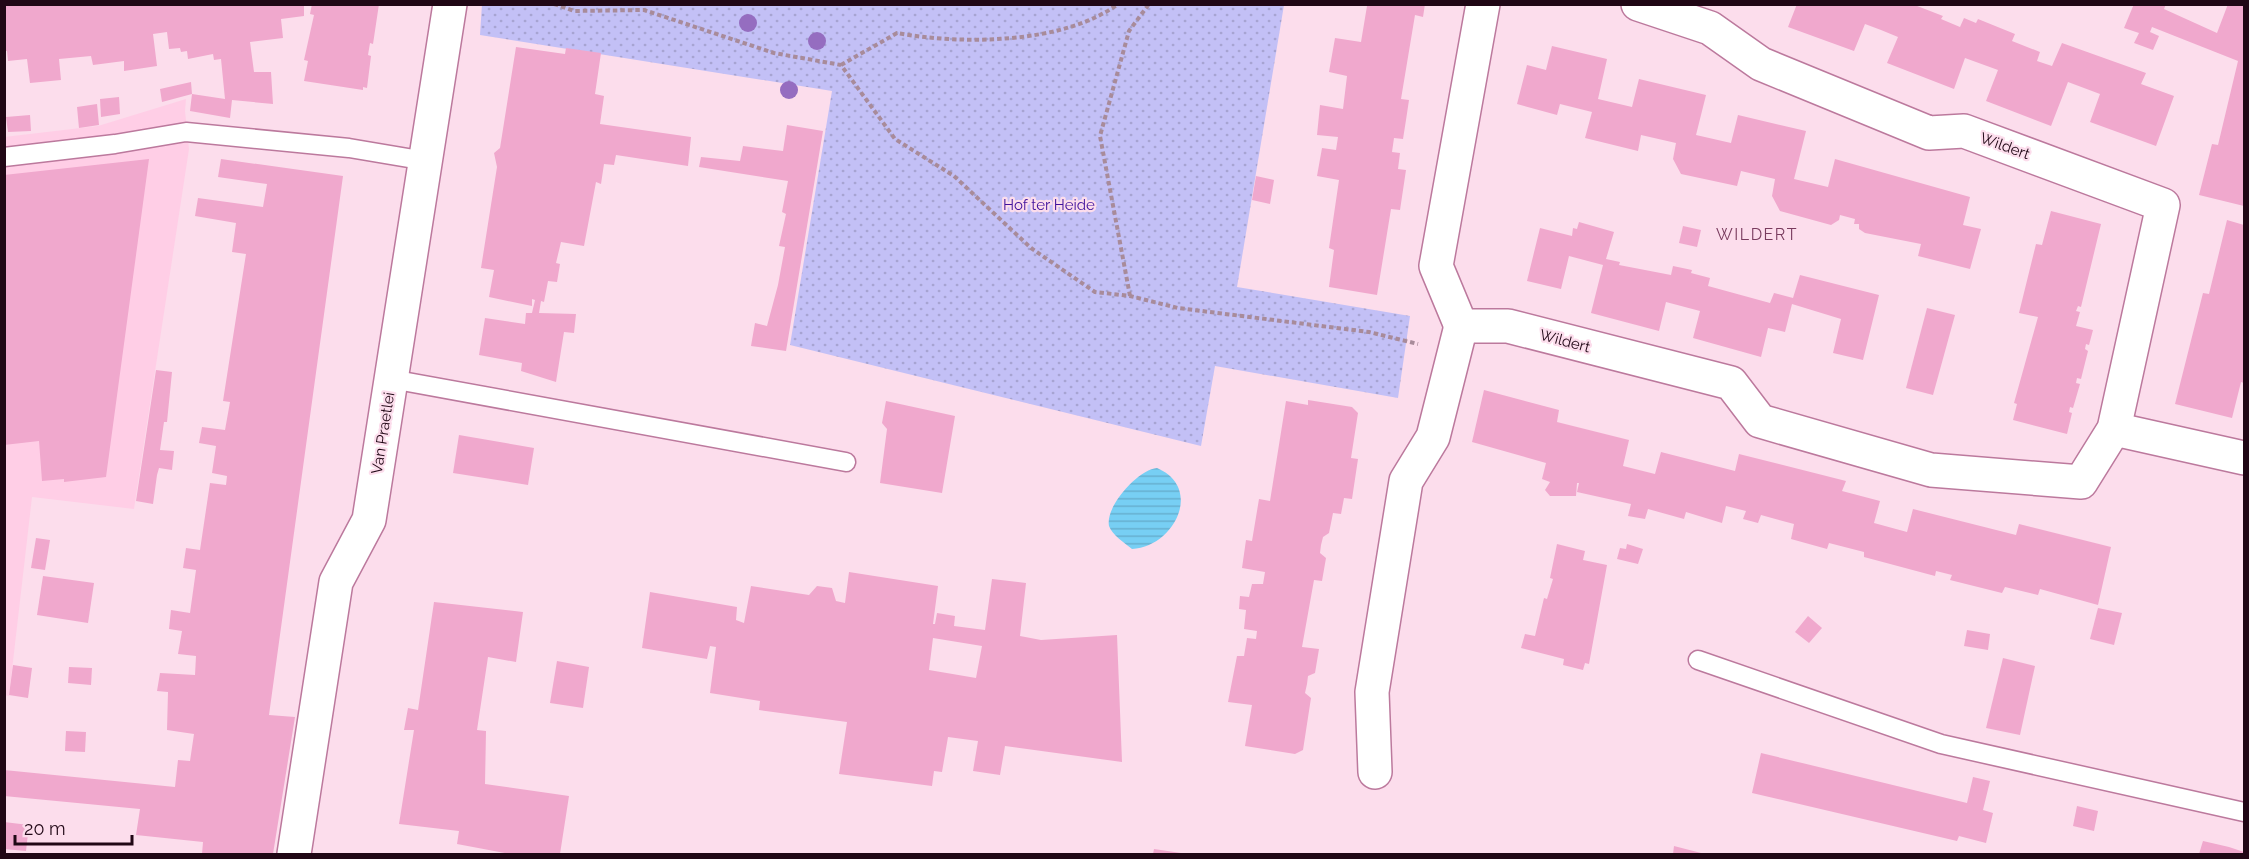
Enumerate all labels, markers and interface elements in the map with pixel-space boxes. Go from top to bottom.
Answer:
street label: Wildert [1978,129,2032,163]
park label: Hof ter Heide [1003,196,1095,214]
district label: WILDERT [1716,225,1798,244]
street label: Wildert [1538,326,1592,356]
street label: Van Praetlei [368,391,398,475]
scale bar [15,808,132,846]
text: 20 m [24,818,66,839]

